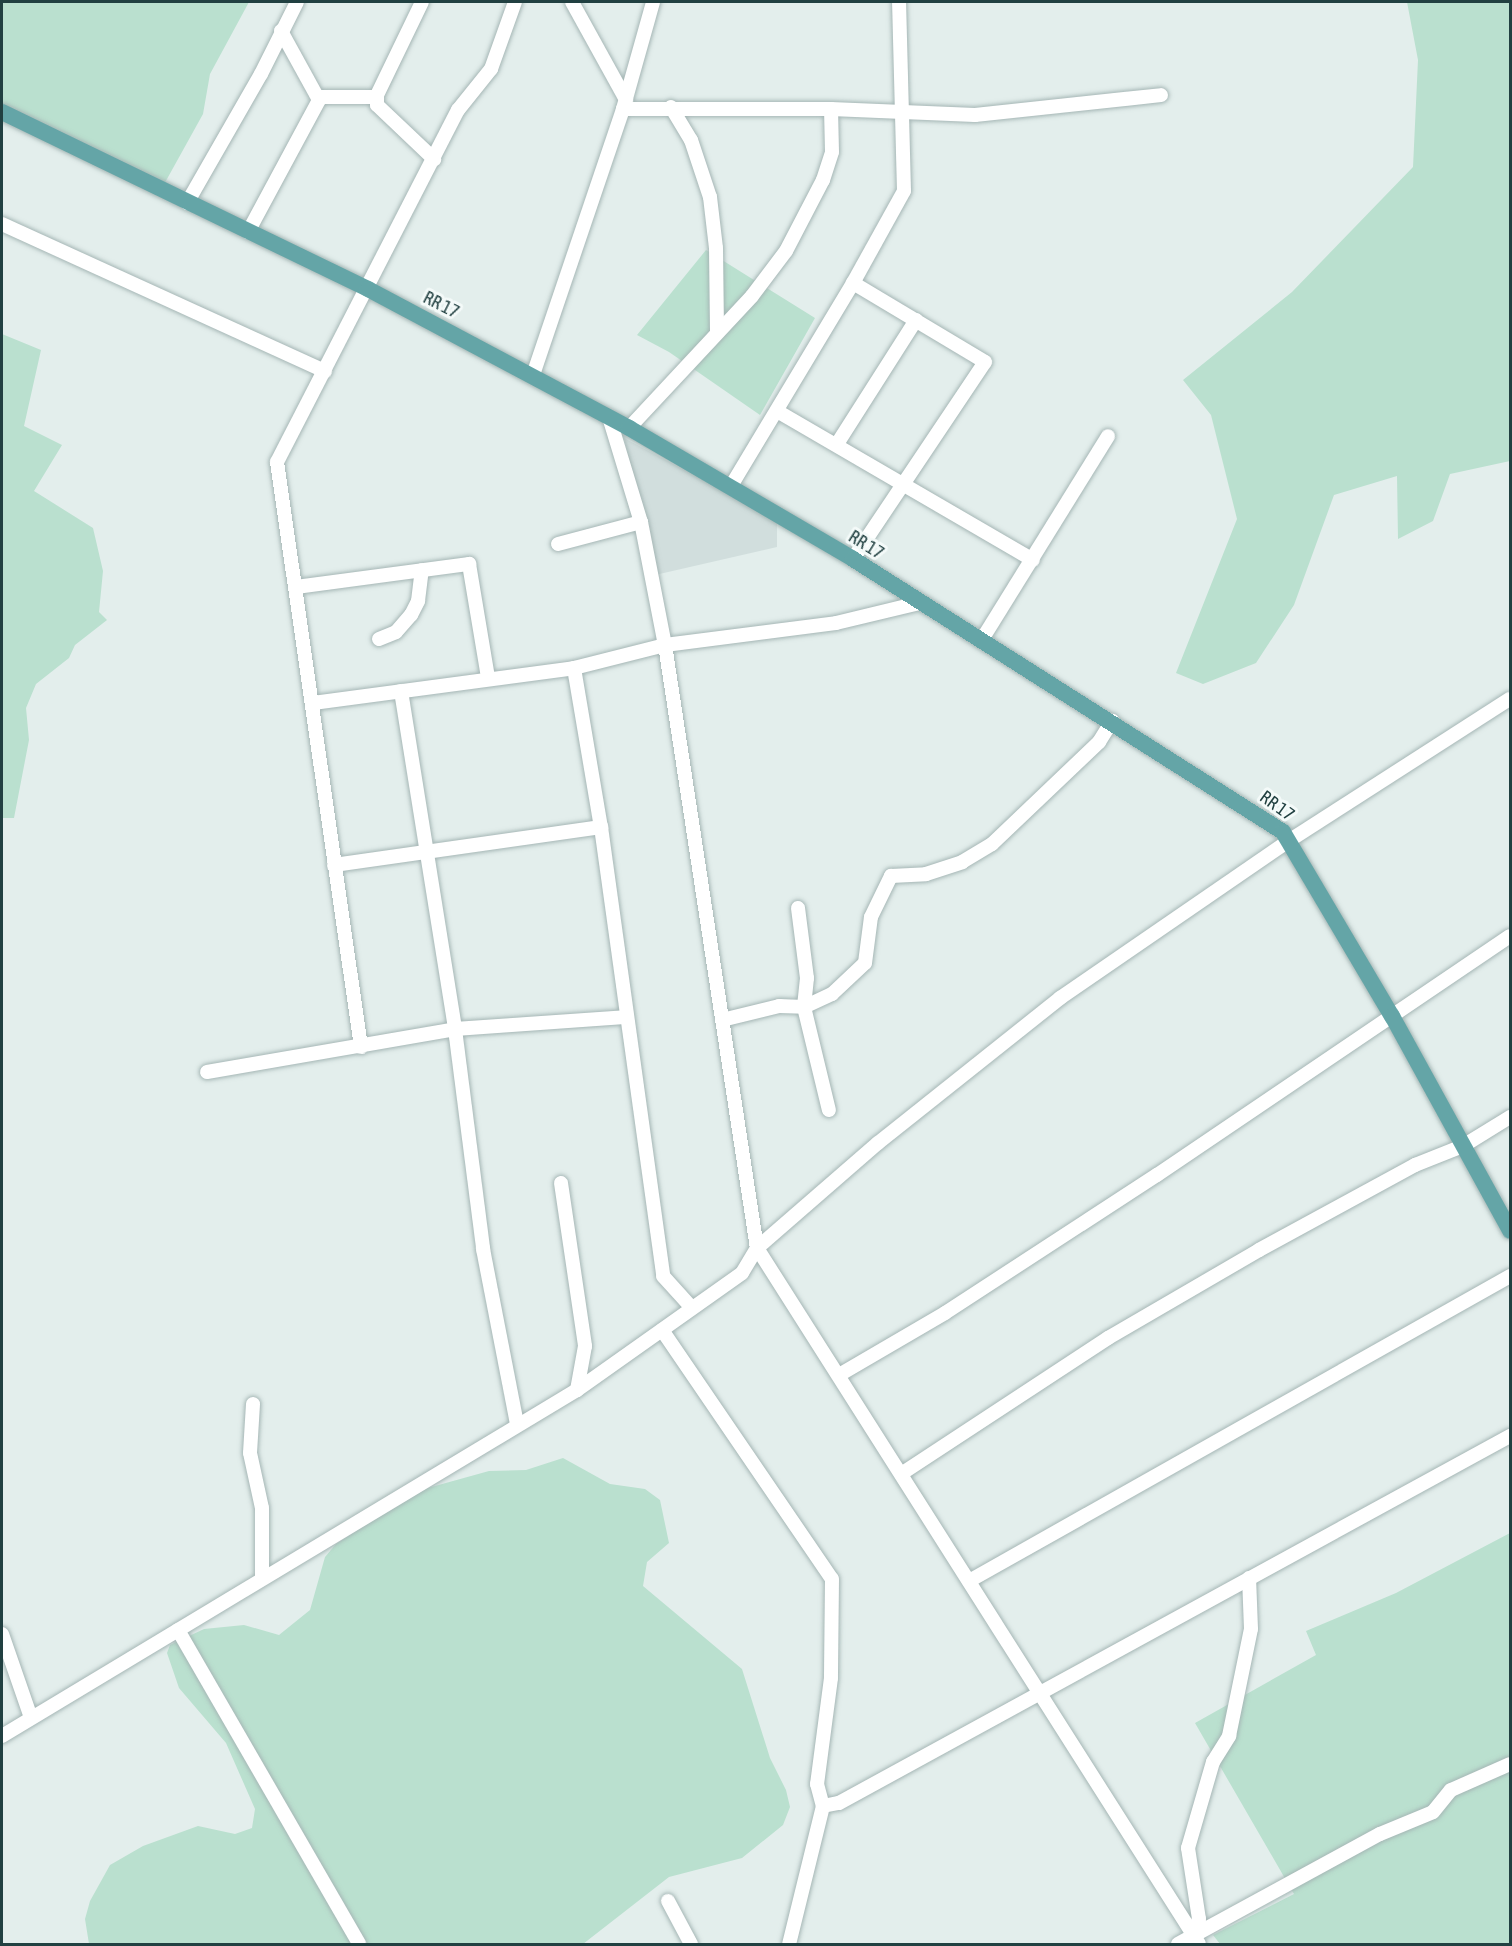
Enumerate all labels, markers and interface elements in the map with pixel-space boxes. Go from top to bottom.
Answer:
street label: RR 17 [419,287,463,323]
street label: RR 17 [844,526,888,564]
street label: RR 17 [1256,786,1298,826]

